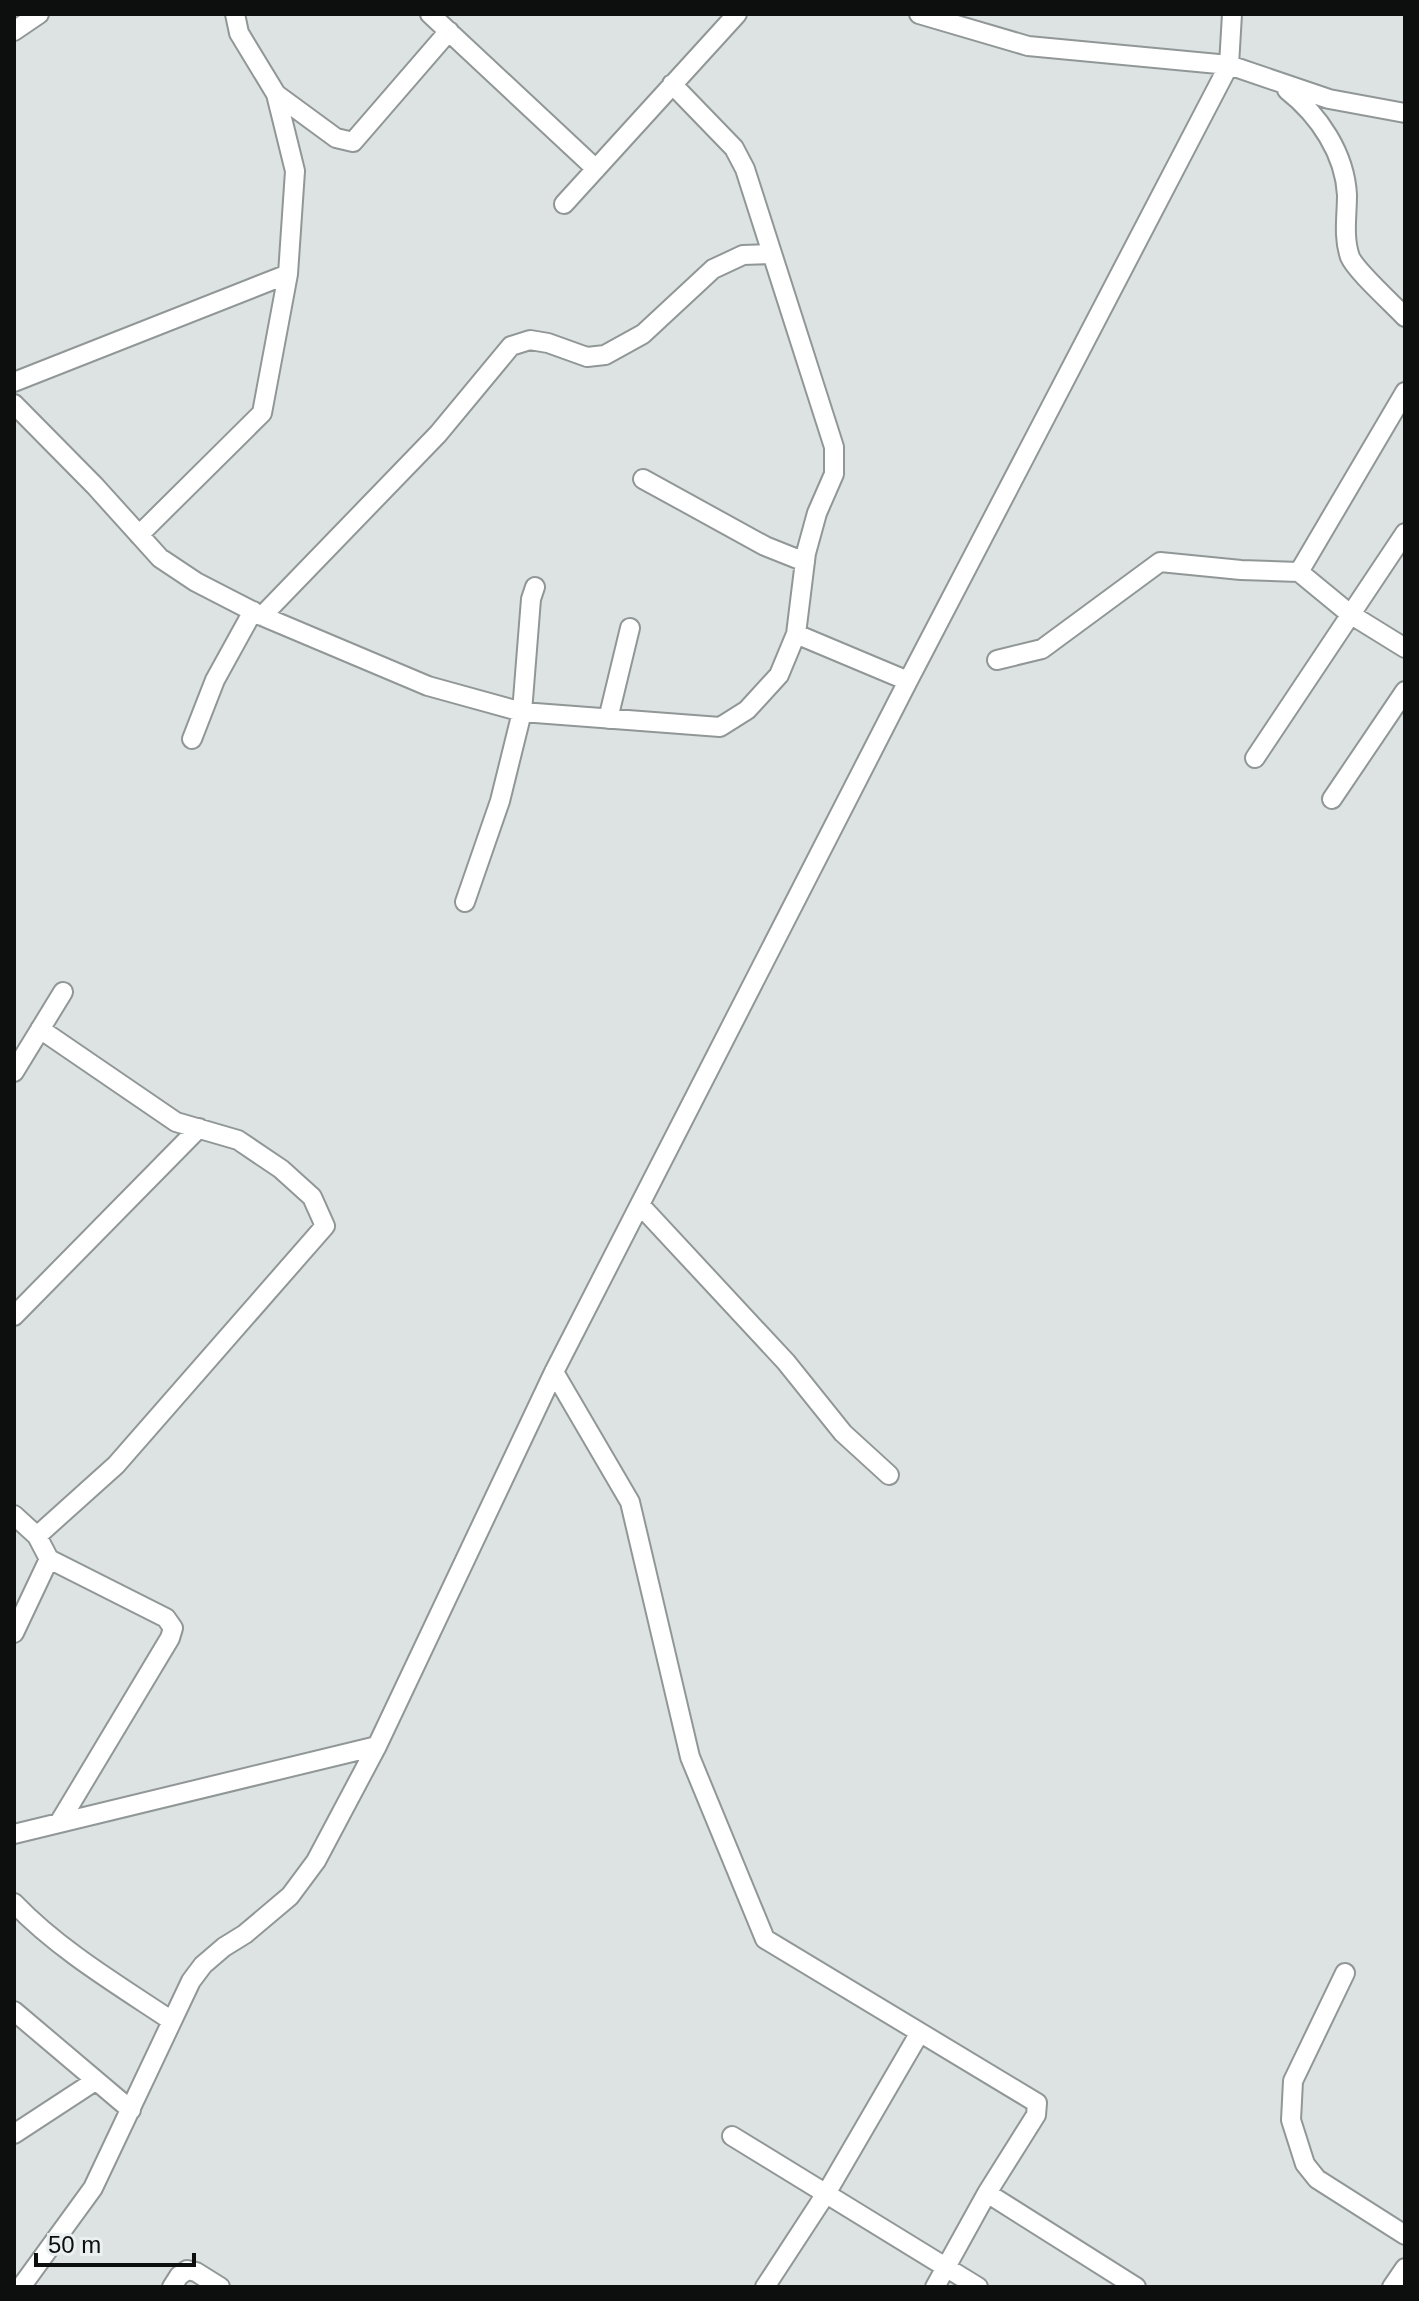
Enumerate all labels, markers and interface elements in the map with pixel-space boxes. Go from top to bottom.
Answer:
scale bar [36,2217,194,2267]
text: 50 m [48,2231,101,2258]

